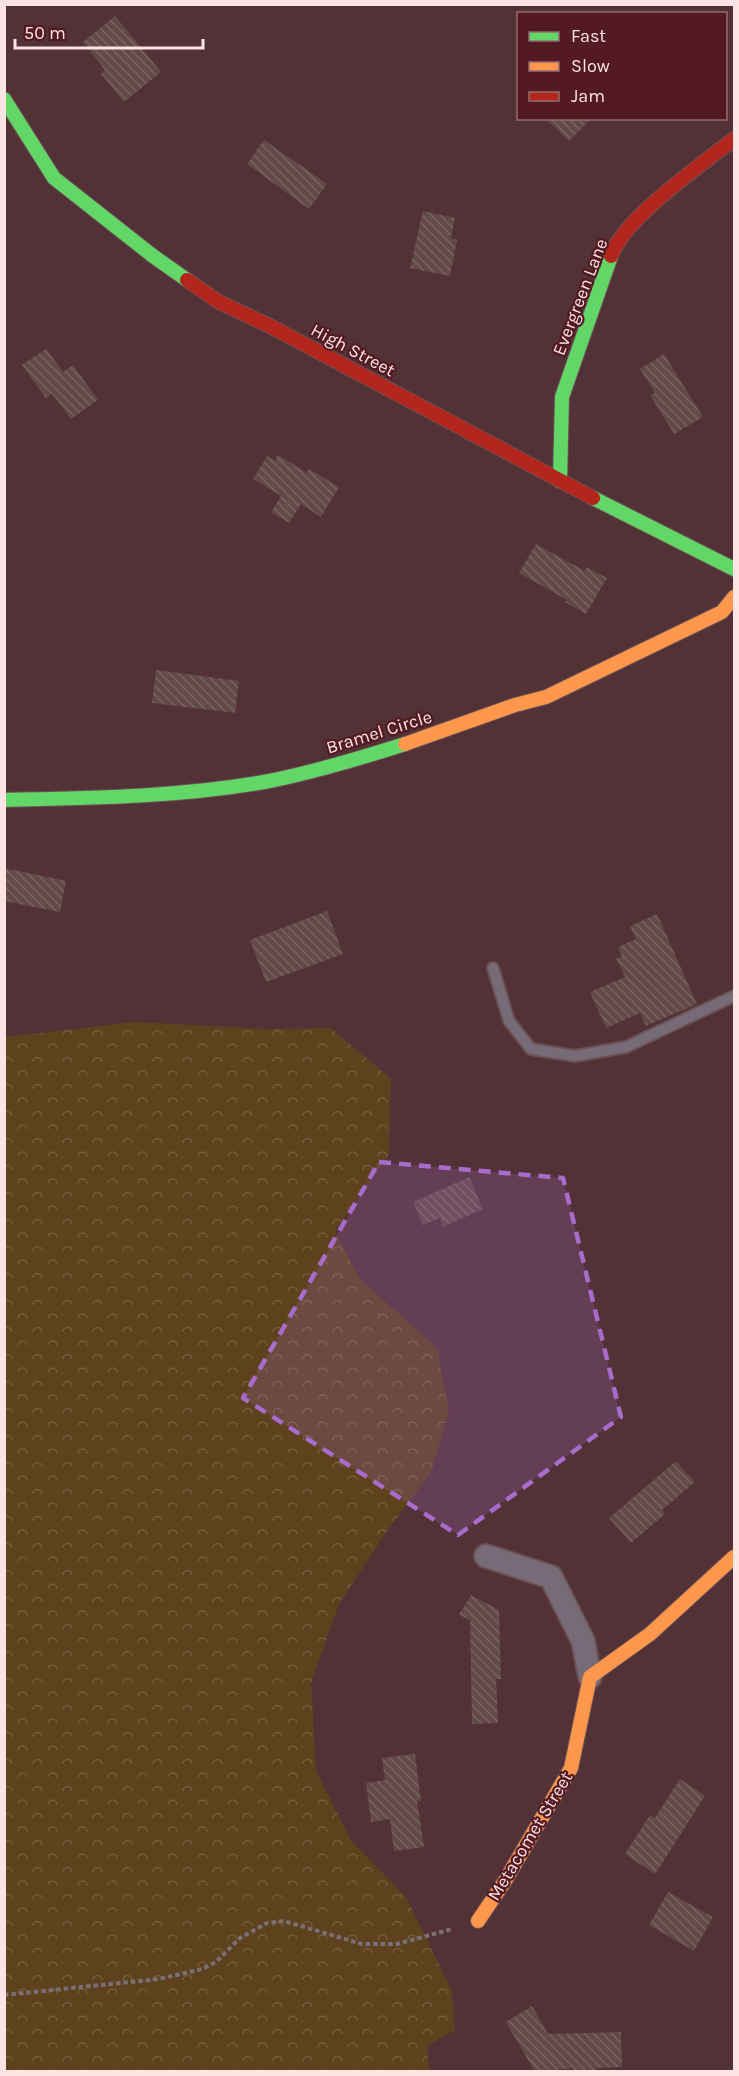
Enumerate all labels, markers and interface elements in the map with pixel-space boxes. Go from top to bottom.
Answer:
scale bar [15,12,202,50]
legend [517,12,727,120]
text: 50 m [24,22,66,44]
text: Fast [571,25,606,47]
text: Slow [571,55,610,77]
text: Jam [571,85,605,107]
street label: Evergreen Lane [548,235,612,359]
street label: High Street [307,319,399,381]
street label: Bramel Circle [323,705,435,759]
street label: Metacomet Street [483,1767,577,1905]

